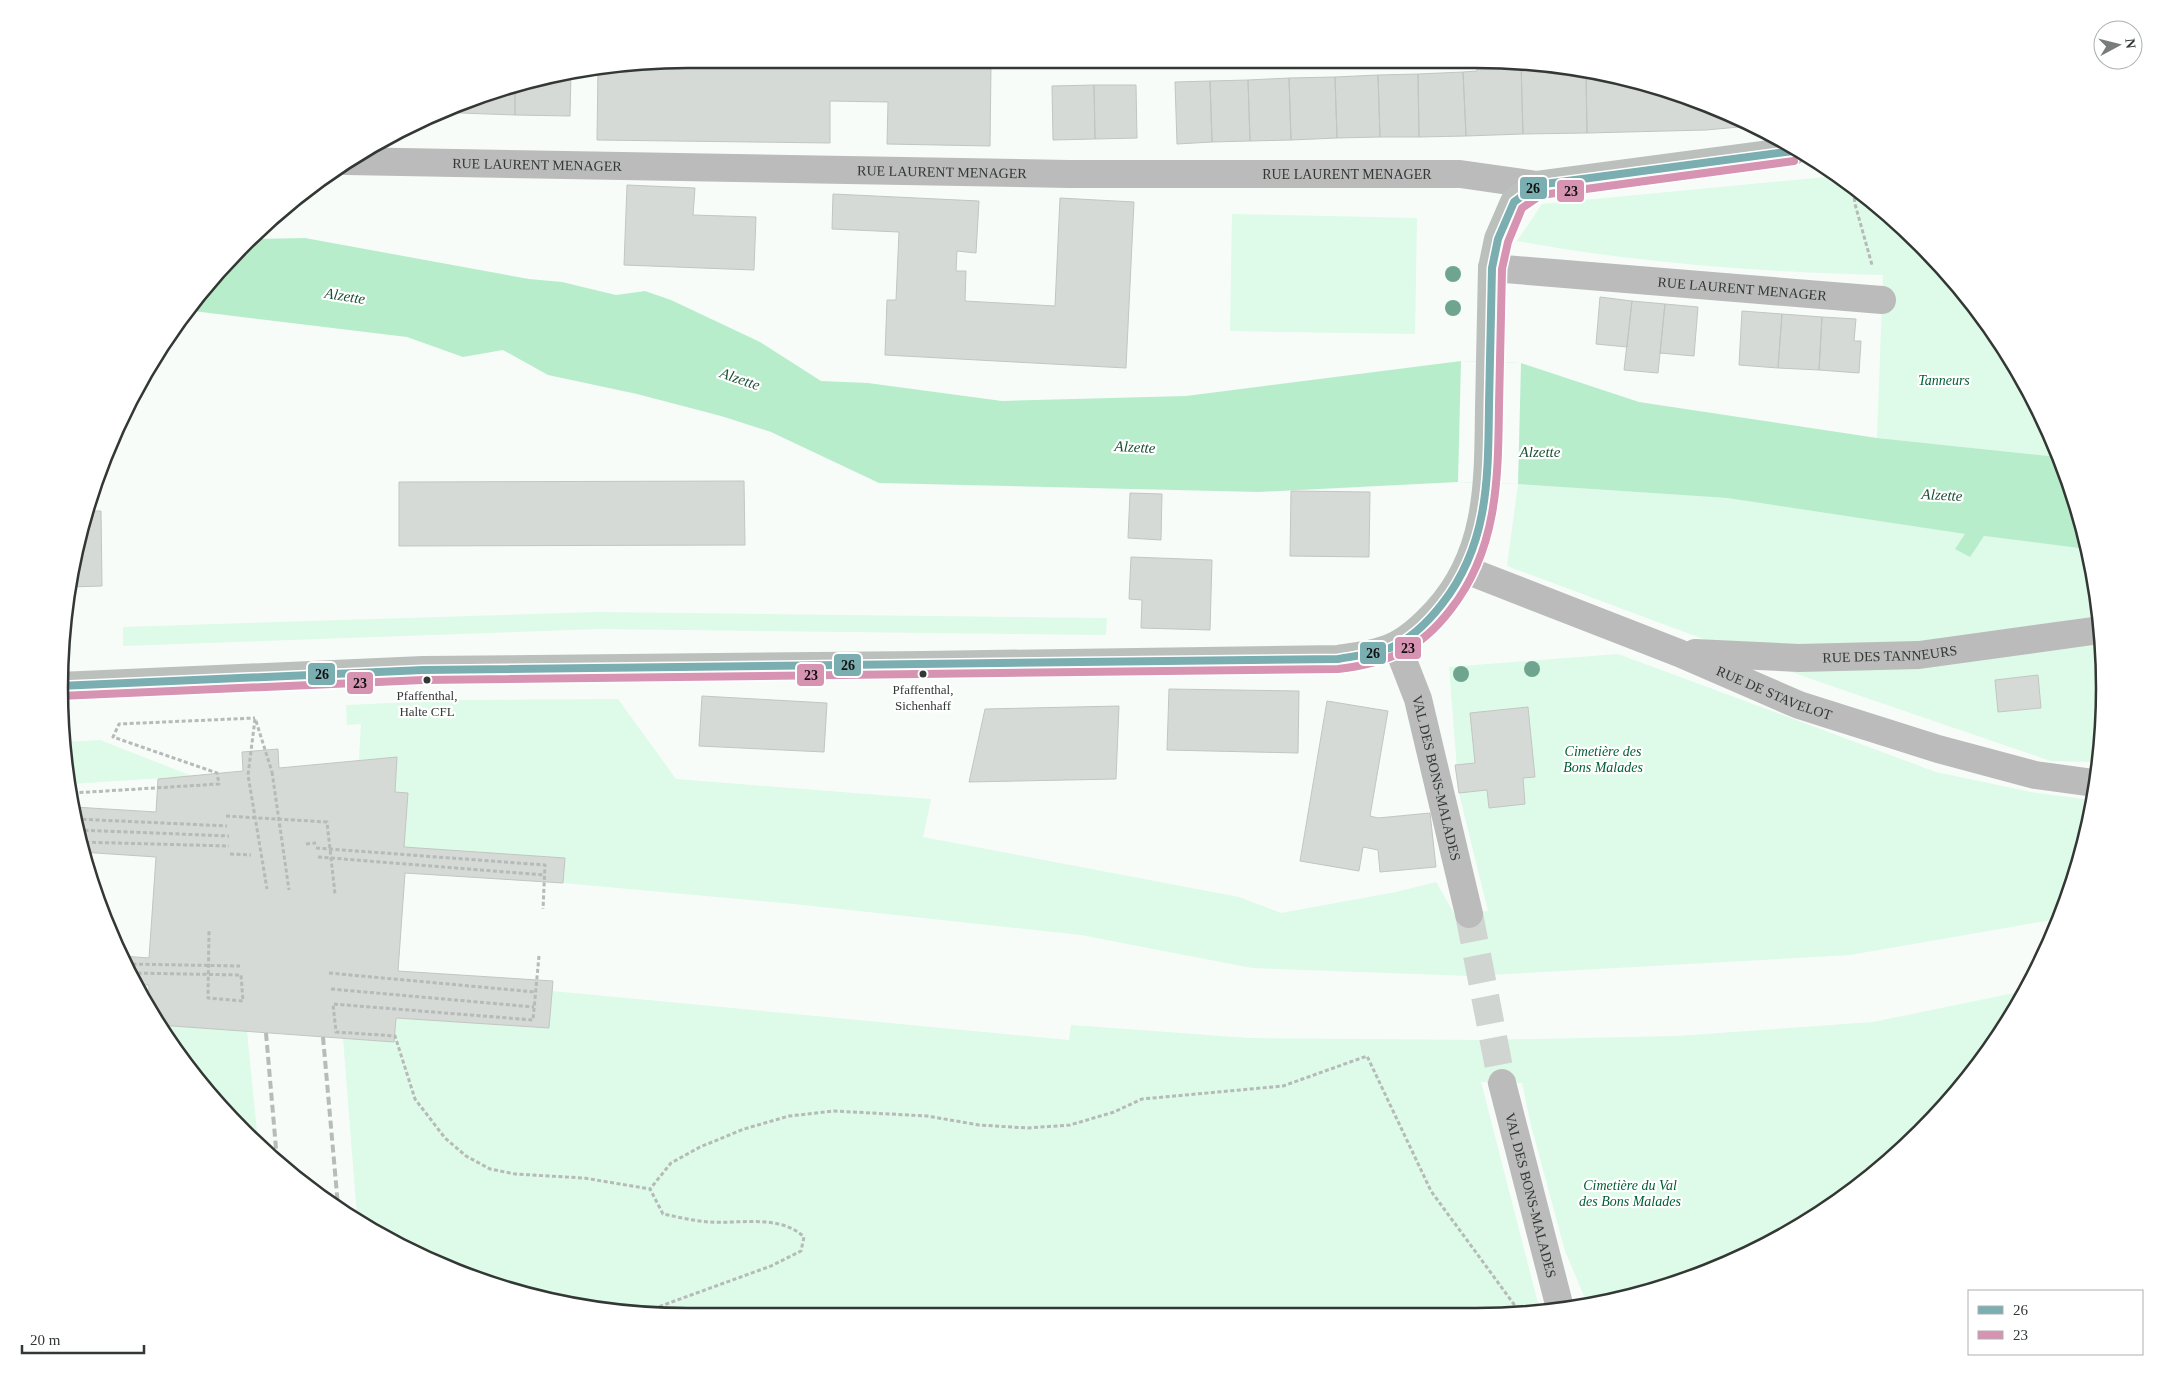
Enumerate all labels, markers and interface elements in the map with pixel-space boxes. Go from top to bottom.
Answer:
north arrow [2093,20,2143,70]
text: N [2122,38,2138,49]
street label: RUE LAURENT MENAGER [452,156,622,174]
street label: RUE LAURENT MENAGER [857,163,1027,181]
street label: RUE LAURENT MENAGER [1262,167,1432,182]
line badge: 26 [1519,176,1548,200]
line badge: 23 [1556,179,1585,203]
text: 26 [1526,181,1540,196]
text: 23 [1564,184,1578,199]
street label: RUE LAURENT MENAGER [1657,275,1828,303]
water label: Alzette [323,285,367,307]
water label: Alzette [717,364,762,393]
park label: Tanneurs [1918,373,1970,388]
water label: Alzette [1113,438,1156,456]
water label: Alzette [1519,444,1561,460]
water label: Alzette [1920,486,1963,504]
line badge: 23 [1394,636,1422,660]
line badge: 26 [1359,641,1387,665]
text: 23 [1401,641,1415,656]
street label: RUE DES TANNEURS [1822,643,1958,665]
text: 26 [1366,646,1380,661]
line badge: 26 [833,653,862,677]
text: 26 [841,658,855,673]
line badge: 26 [307,662,336,686]
line badge: 23 [796,663,825,687]
street label: RUE DE STAVELOT [1714,663,1834,723]
text: 26 [315,667,329,682]
text: 23 [804,668,818,683]
marker: Pfaffenthal, Sichenhaff [918,669,928,679]
line badge: 23 [346,671,374,695]
marker: Pfaffenthal, Halte CFL [422,675,432,685]
text: 23 [353,676,367,691]
place label: Pfaffenthal, Sichenhaff [893,682,953,713]
place label: Pfaffenthal, Halte CFL [397,688,457,719]
street label: VAL DES BONS-MALADES [1409,694,1463,862]
park label: Cimetière des Bons Malades [1563,744,1643,775]
street label: VAL DES BONS-MALADES [1502,1111,1559,1280]
park label: Cimetière du Val des Bons Malades [1579,1178,1681,1209]
legend [1968,1290,2143,1355]
text: 26 [2013,1302,2029,1318]
scale bar [22,1322,145,1354]
text: 23 [2013,1327,2028,1343]
text: 20 m [30,1332,61,1348]

